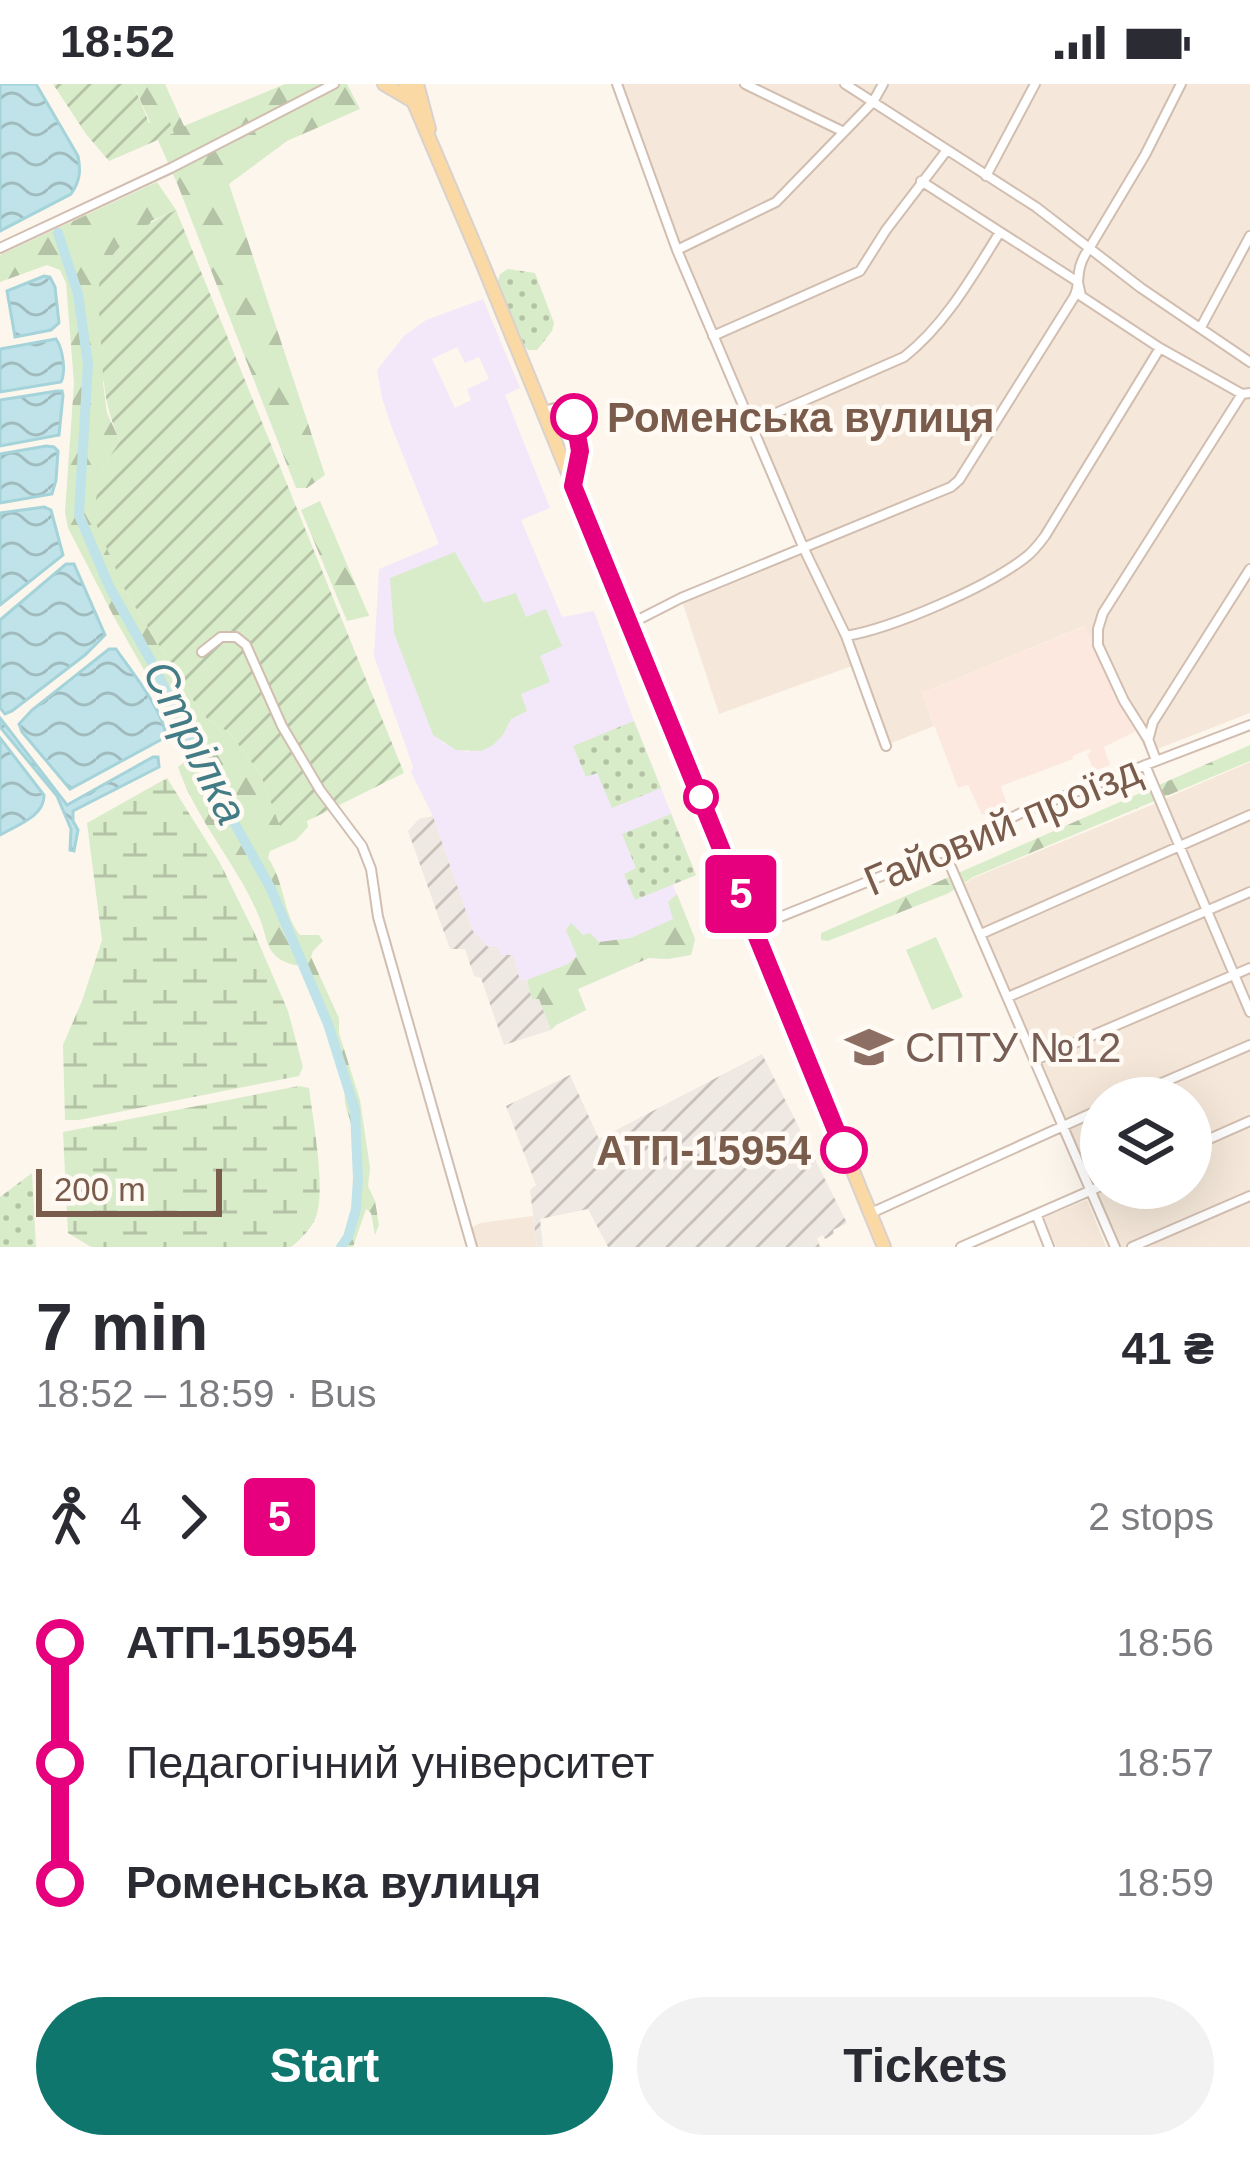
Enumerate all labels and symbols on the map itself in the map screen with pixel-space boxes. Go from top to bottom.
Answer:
place label: Роменська вулиця [607,394,995,441]
marker: Роменська вулиця [552,395,596,439]
water label: Стрілка [133,652,258,832]
street label: Гайовий проїзд [857,746,1147,905]
unlabelled marker [685,781,717,813]
line badge: 5 [702,855,780,933]
school or university icon: СПТУ №12 [844,1022,894,1072]
place label: СПТУ №12 [905,1024,1121,1071]
place label: АТП-15954 [596,1127,812,1174]
marker: АТП-15954 [822,1128,866,1172]
scale bar [36,1163,222,1216]

